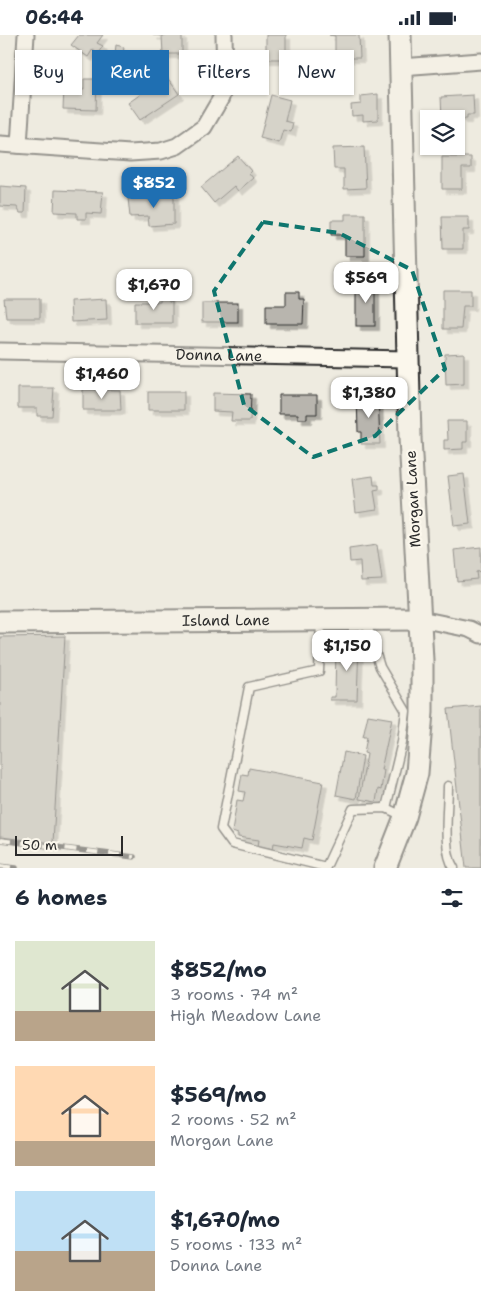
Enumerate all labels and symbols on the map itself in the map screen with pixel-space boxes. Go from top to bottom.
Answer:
pin: $852 [124,167,184,209]
pin: $569 [336,261,396,304]
pin: $1,670 [113,269,195,311]
street label: Donna Lane [175,344,262,366]
pin: $1,460 [61,357,143,400]
pin: $1,380 [328,377,410,419]
street label: Morgan Lane [400,450,426,548]
street label: Island Lane [182,610,270,631]
pin: $1,150 [306,629,388,672]
scale bar [15,833,122,856]

